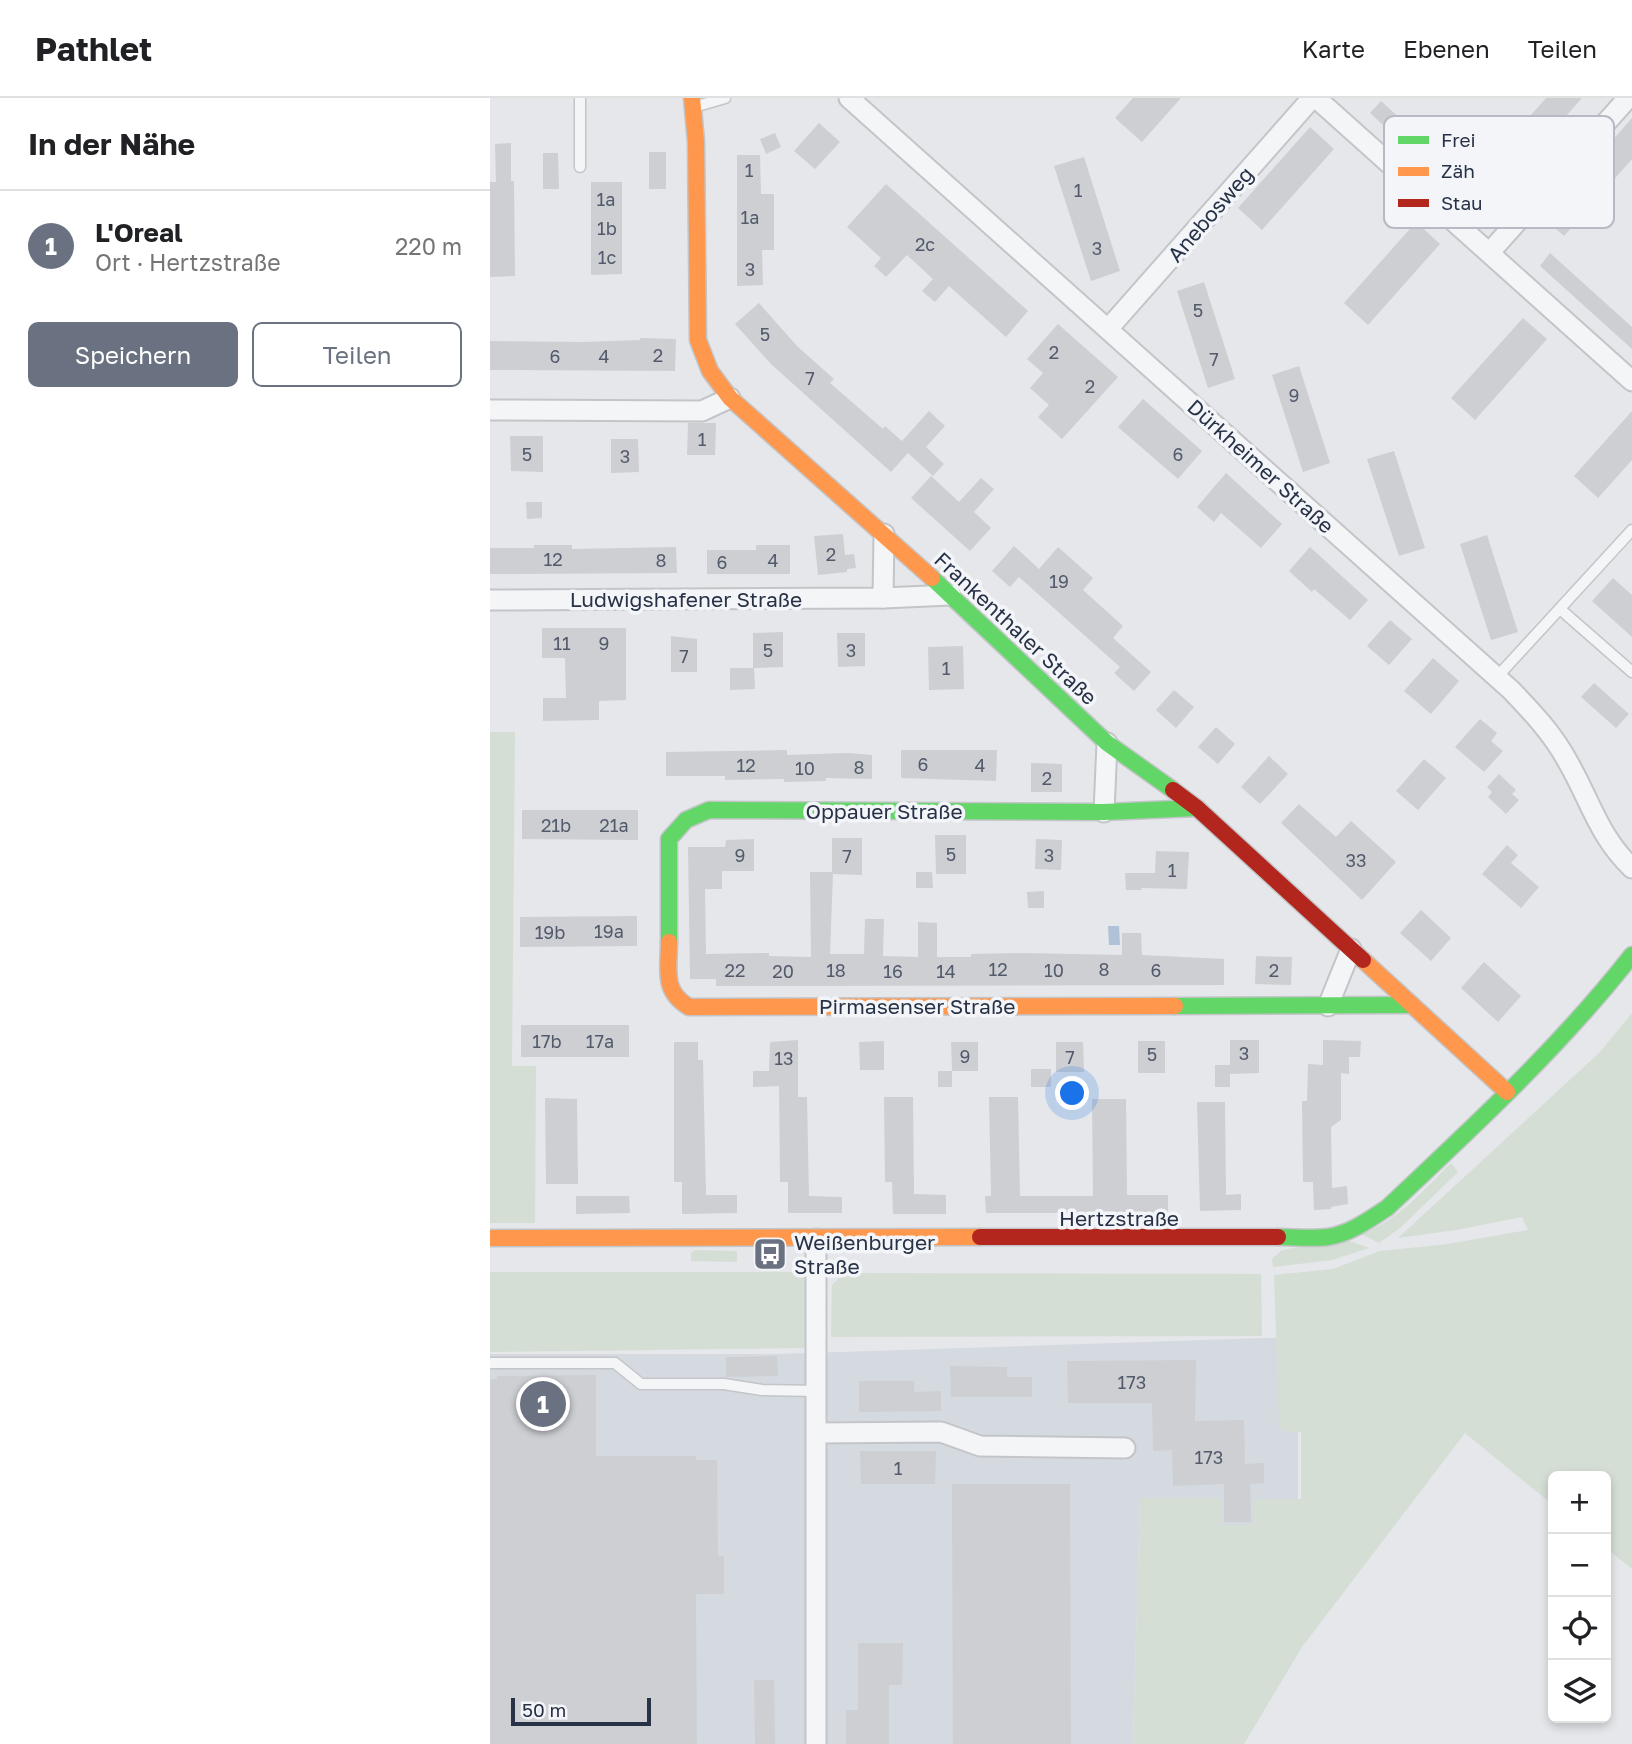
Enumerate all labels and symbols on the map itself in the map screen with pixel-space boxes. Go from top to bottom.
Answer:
legend [1384,116,1614,228]
text: Frei [1441,128,1476,151]
house number: 1 [745,159,754,181]
text: Zäh [1441,159,1475,182]
street label: Anebosweg [1162,161,1258,267]
house number: 1 [1074,179,1083,201]
house number: 1a [597,188,615,210]
text: Stau [1441,191,1483,214]
house number: 1a [741,206,759,228]
house number: 1b [597,217,617,239]
house number: 2c [915,233,935,255]
house number: 3 [1092,237,1102,259]
house number: 1c [598,246,616,268]
house number: 3 [745,258,755,280]
house number: 5 [1193,299,1203,321]
house number: 5 [760,323,770,345]
house number: 2 [1049,341,1059,363]
house number: 2 [653,344,663,366]
house number: 6 [550,345,560,367]
house number: 4 [599,345,610,367]
house number: 7 [1209,348,1219,370]
house number: 7 [805,367,815,389]
house number: 2 [1085,375,1095,397]
house number: 9 [1289,384,1299,406]
street label: Dürkheimer Straße [1182,393,1340,539]
house number: 1 [698,428,707,450]
house number: 5 [522,443,532,465]
house number: 6 [1173,443,1183,465]
house number: 3 [620,445,630,467]
house number: 2 [826,543,836,565]
street label: Frankenthaler Straße [929,546,1103,710]
house number: 12 [543,548,563,570]
house number: 8 [656,549,666,571]
house number: 4 [768,549,779,571]
house number: 6 [717,551,727,573]
house number: 19 [1049,570,1069,592]
street label: Ludwigshafener Straße [570,586,802,612]
house number: 11 [553,632,571,654]
house number: 9 [599,632,609,654]
house number: 5 [763,639,773,661]
house number: 3 [846,639,856,661]
house number: 7 [679,645,689,667]
house number: 1 [942,657,951,679]
house number: 6 [918,753,928,775]
house number: 12 [736,754,756,776]
house number: 4 [975,754,986,776]
house number: 8 [854,756,864,778]
house number: 10 [795,757,815,779]
house number: 2 [1042,767,1052,789]
street label: Oppauer Straße [805,798,963,824]
house number: 21b [541,814,571,836]
house number: 21a [599,814,629,836]
house number: 5 [946,843,956,865]
house number: 9 [735,844,745,866]
house number: 3 [1044,844,1054,866]
house number: 7 [842,845,852,867]
house number: 33 [1345,849,1367,871]
house number: 1 [1168,859,1177,881]
house number: 19a [594,920,624,942]
house number: 19b [535,921,565,943]
house number: 12 [988,958,1008,980]
house number: 8 [1099,958,1109,980]
house number: 22 [725,959,745,981]
house number: 18 [826,959,846,981]
house number: 10 [1044,959,1064,981]
house number: 6 [1151,959,1161,981]
house number: 2 [1269,959,1279,981]
house number: 20 [772,960,794,982]
house number: 16 [883,960,903,982]
house number: 14 [936,960,956,982]
street label: Pirmasenser Straße [819,993,1015,1019]
house number: 17b [532,1030,562,1052]
house number: 17a [586,1030,614,1052]
house number: 3 [1239,1042,1249,1064]
house number: 5 [1147,1043,1157,1065]
house number: 9 [960,1045,970,1067]
house number: 7 [1065,1046,1075,1068]
house number: 13 [774,1047,794,1069]
your location [1055,1076,1089,1110]
street label: Hertzstraße [1059,1205,1179,1231]
place label: Weißenburger Straße [794,1229,935,1279]
bus stop icon: Weißenburger Straße [751,1235,789,1273]
house number: 173 [1118,1371,1146,1393]
pin: 1 [520,1378,566,1430]
house number: 173 [1195,1446,1223,1468]
house number: 1 [894,1457,903,1479]
scale bar [511,1695,651,1727]

